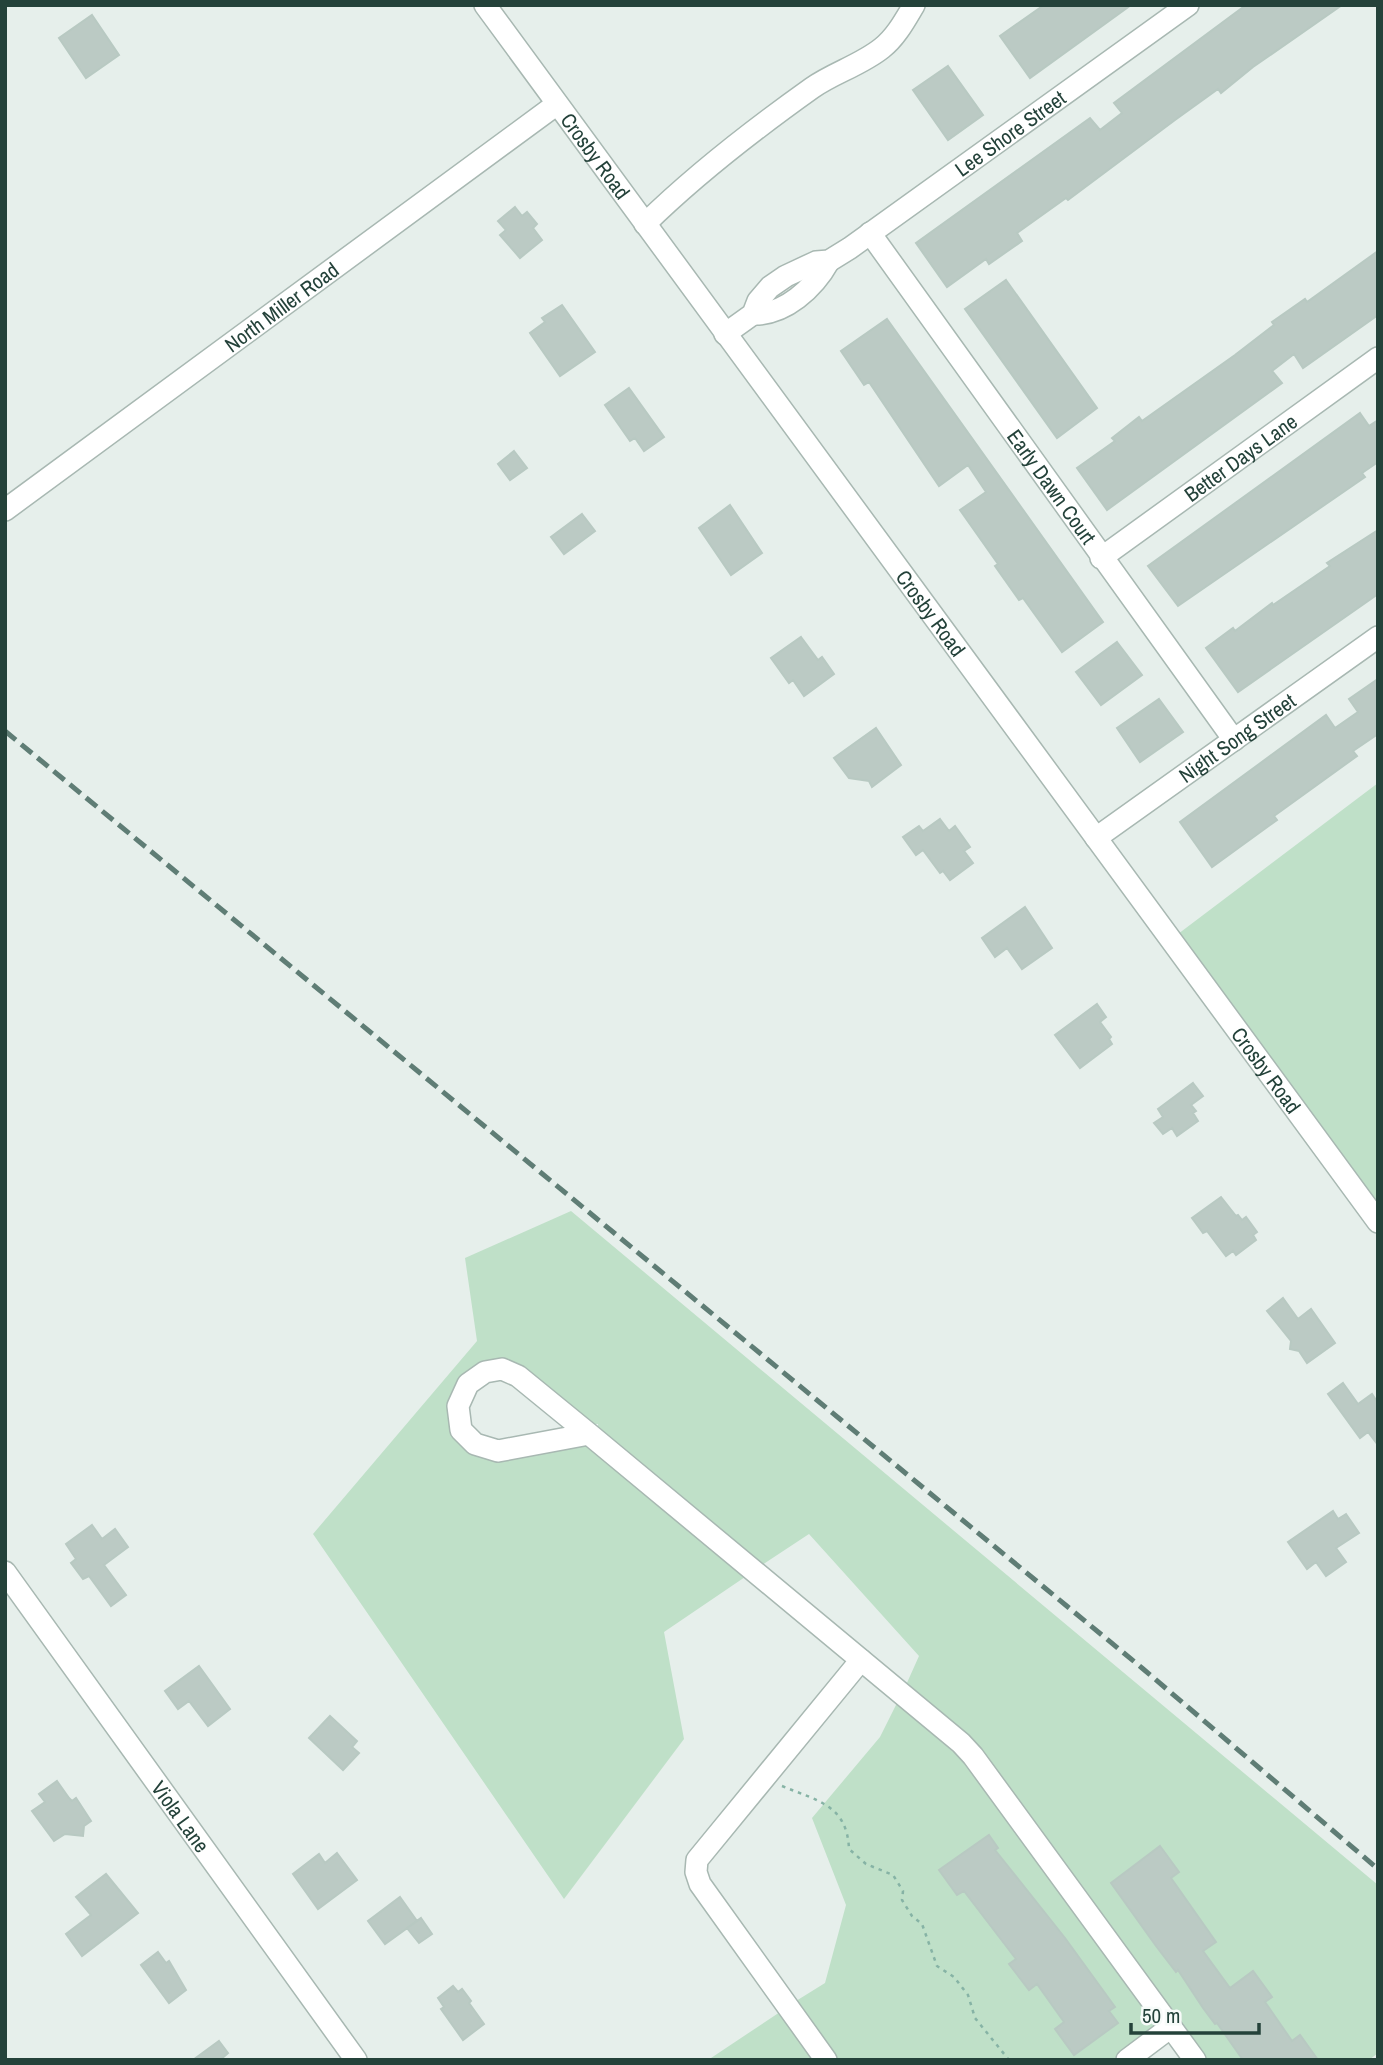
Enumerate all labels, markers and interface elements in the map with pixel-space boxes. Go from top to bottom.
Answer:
street label: Lee Shore Street [949,83,1071,183]
street label: Crosby Road [554,107,637,205]
street label: North Miller Road [218,255,344,358]
street label: Better Days Lane [1178,407,1303,508]
street label: Early Dawn Court [1001,423,1103,550]
street label: Crosby Road [890,564,972,662]
street label: Night Song Street [1173,686,1301,789]
street label: Crosby Road [1225,1021,1308,1119]
street label: Viola Lane [145,1775,216,1858]
scale bar [1131,1992,1259,2036]
text: 50 m [1142,2001,1180,2030]

